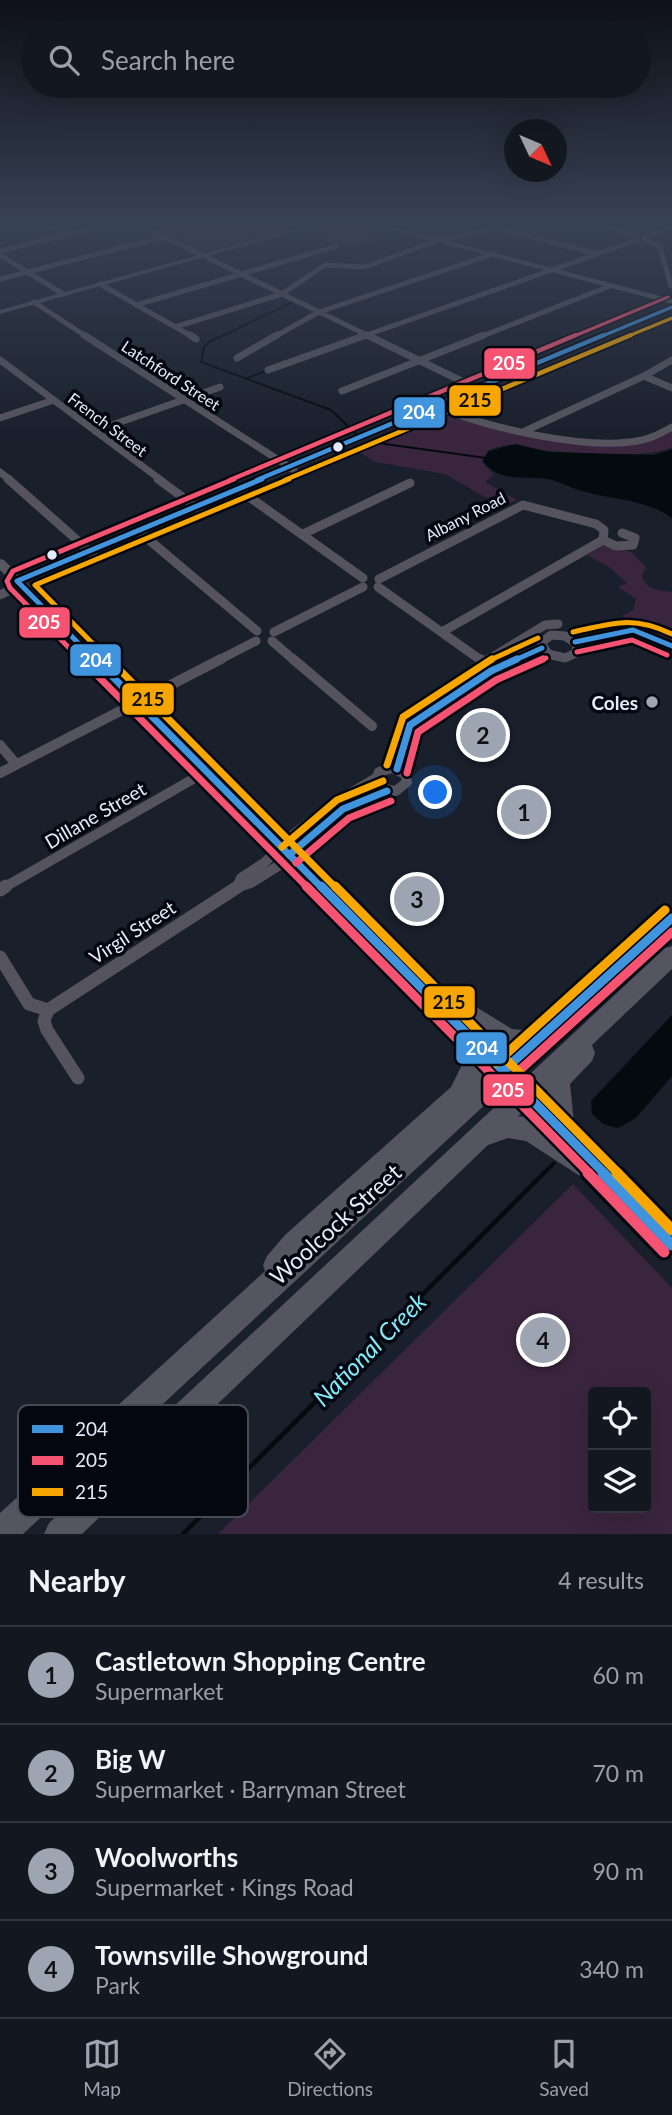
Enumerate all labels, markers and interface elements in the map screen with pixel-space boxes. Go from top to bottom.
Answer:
search box [21,21,651,98]
icon: search [45,41,83,79]
text: Search here [101,44,235,76]
north arrow [504,119,567,182]
street label: Latchford Street [118,336,224,414]
line badge: 205 [483,347,536,380]
text: 205 [492,351,526,374]
line badge: 215 [448,384,502,417]
street label: French Street [65,388,151,460]
text: 215 [458,388,492,411]
line badge: 204 [393,396,446,429]
text: 204 [402,400,436,423]
unlabelled marker [331,440,345,454]
street label: Albany Road [422,488,508,544]
unlabelled marker [45,548,59,562]
line badge: 205 [18,606,71,639]
text: 205 [27,610,61,633]
line badge: 204 [69,643,122,677]
text: 204 [79,648,113,671]
line badge: 215 [121,682,175,716]
text: 215 [131,687,165,710]
place label: Coles [591,691,638,714]
marker: Coles [644,694,660,710]
pin: 2 [460,709,506,761]
your location [418,775,452,809]
street label: Dillane Street [40,777,150,853]
pin: 1 [501,786,547,838]
pin: 3 [394,873,440,925]
street label: Virgil Street [85,896,179,968]
line badge: 215 [423,985,476,1019]
text: 215 [432,990,466,1013]
line badge: 204 [455,1031,508,1065]
text: 204 [465,1036,499,1059]
line badge: 205 [482,1073,535,1107]
text: 205 [491,1078,525,1101]
street label: Woolcock Street [264,1157,407,1290]
water label: National Creek [306,1286,432,1412]
pin: 4 [520,1314,566,1366]
map controls [588,1387,651,1513]
button: locate [588,1387,651,1450]
legend [18,1405,248,1517]
text: 204 [75,1417,108,1440]
text: 205 [75,1448,108,1471]
button: layers [588,1450,651,1513]
text: 215 [75,1480,108,1503]
text: Nearby [28,1562,126,1598]
text: 4 results [558,1566,644,1594]
text: Castletown Shopping Centre [95,1645,426,1677]
text: 1 [44,1661,58,1689]
text: 60 m [593,1661,644,1689]
text: Supermarket [95,1677,224,1705]
text: Big W [95,1743,166,1775]
text: 2 [44,1759,58,1787]
text: 70 m [593,1759,644,1787]
text: Supermarket · Barryman Street [95,1775,406,1803]
text: Woolworths [95,1841,238,1873]
text: 3 [44,1857,58,1885]
text: 90 m [593,1857,644,1885]
text: Supermarket · Kings Road [95,1873,354,1901]
text: Townsville Showground [95,1939,369,1971]
text: 4 [44,1955,58,1983]
text: 340 m [579,1955,644,1983]
text: Park [95,1971,140,1999]
tab: Map [83,2035,121,2100]
tab: Directions [287,2035,373,2100]
tab: Saved [539,2035,589,2100]

